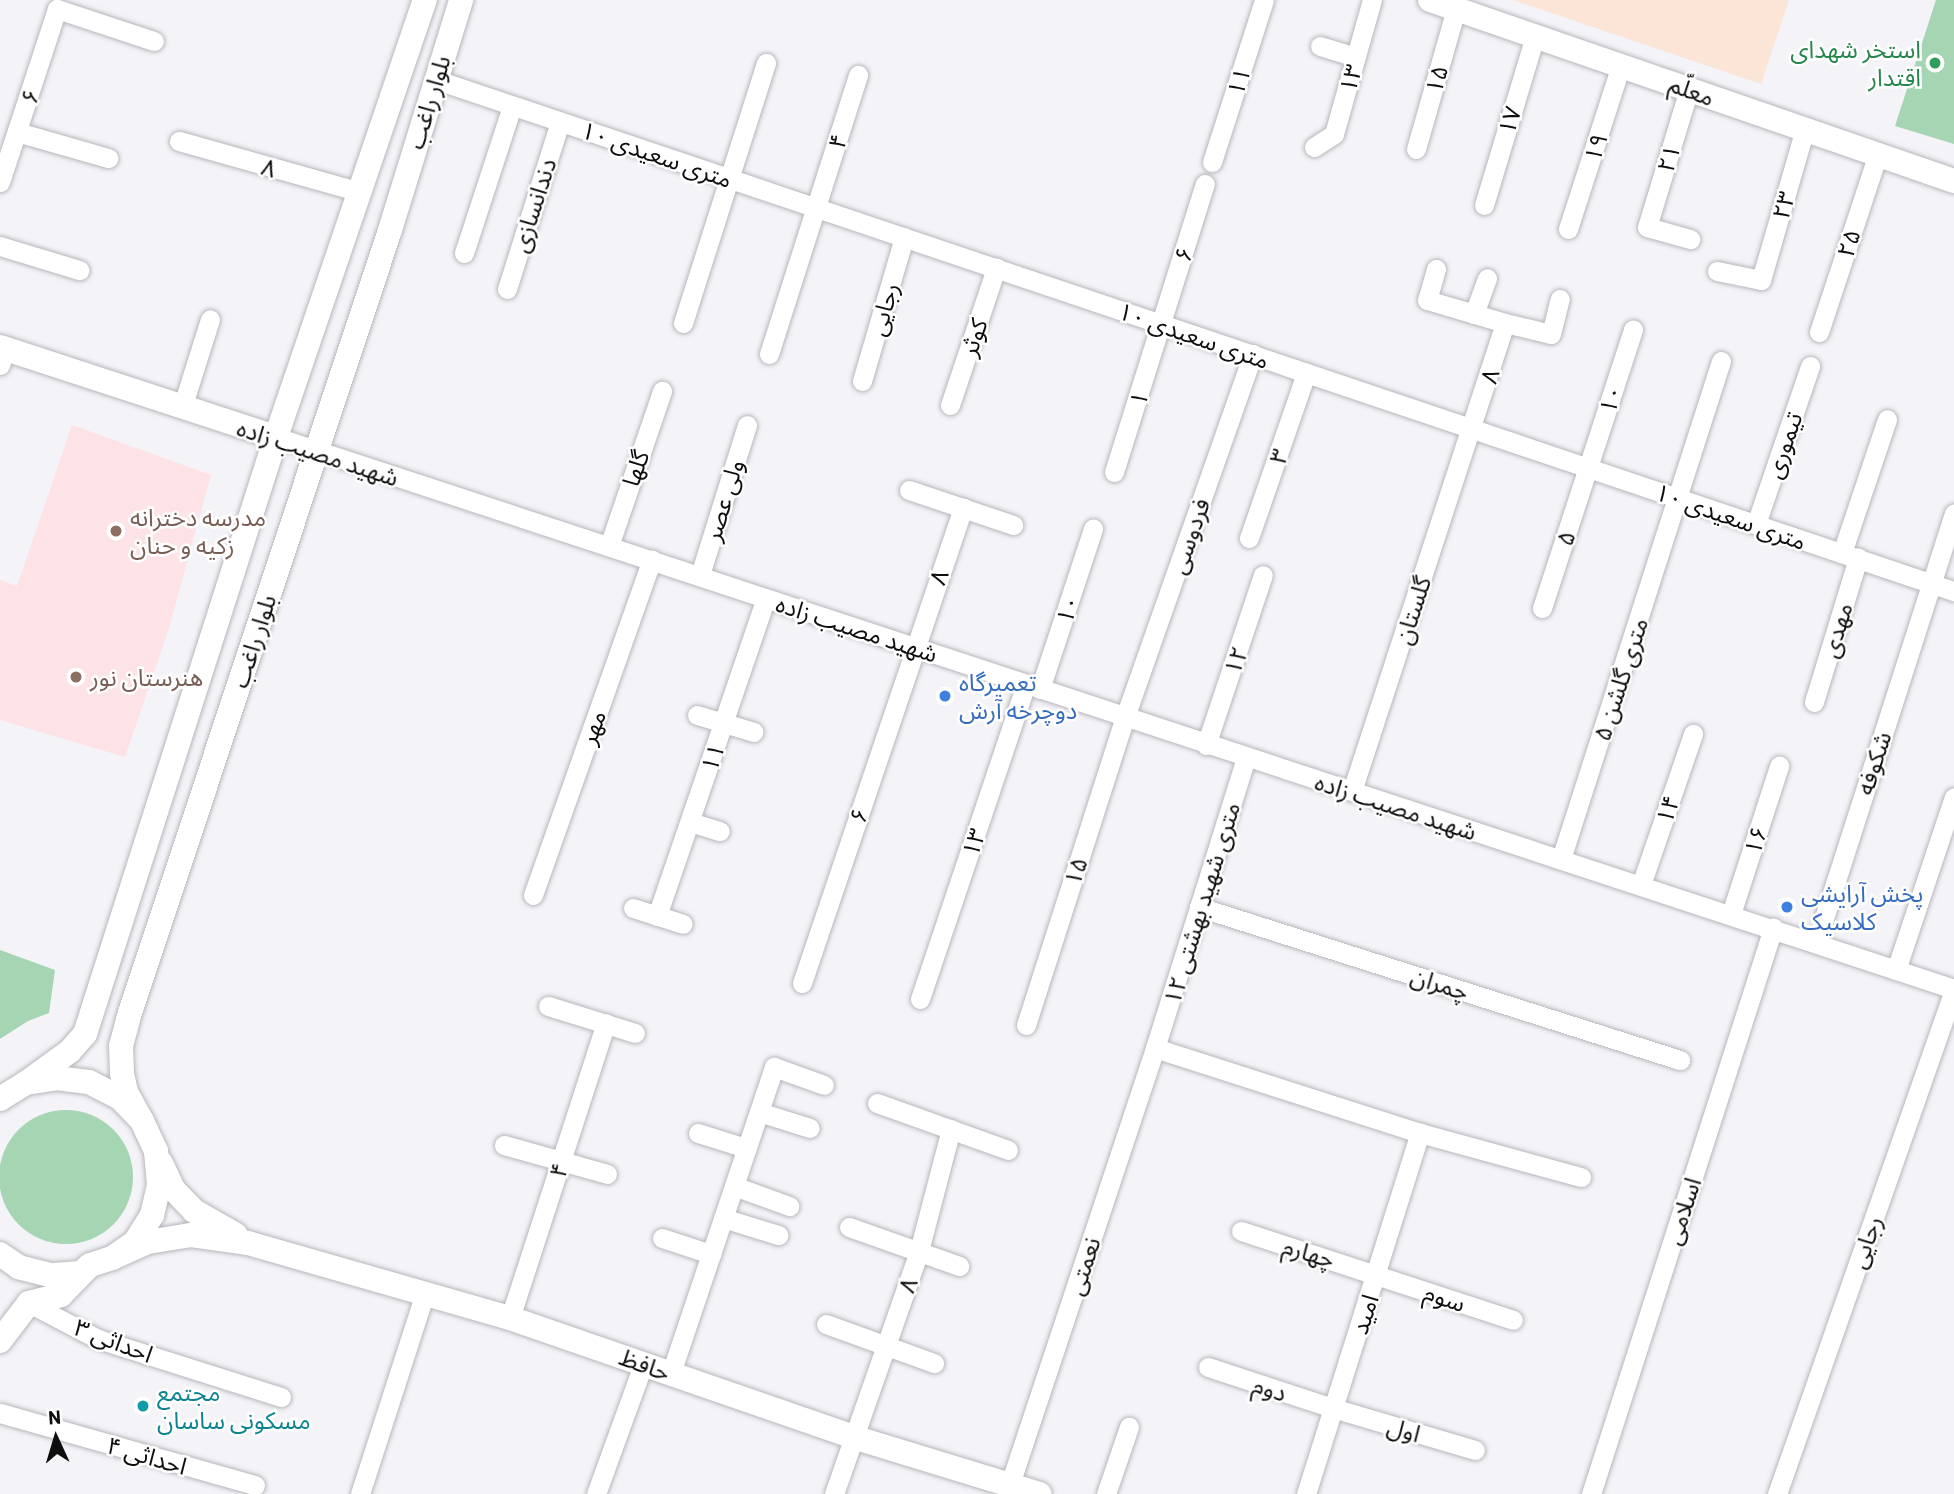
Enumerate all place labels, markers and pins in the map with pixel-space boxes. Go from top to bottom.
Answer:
place label: استخر شهدای اقتدار [1790,35,1921,91]
marker: استخر شهدای اقتدار [1927,55,1943,71]
place label: مدرسه دخترانه زکیه و حنان [130,503,266,559]
marker: مدرسه دخترانه زکیه و حنان [108,523,124,539]
place label: هنرستان نور [90,663,203,691]
place label: تعمیرگاه دوچرخه آرش [959,668,1077,724]
marker: هنرستان نور [68,669,84,685]
marker: تعمیرگاه دوچرخه آرش [937,688,953,704]
place label: پخش آرایشی کلاسیک [1801,879,1924,935]
marker: پخش آرایشی کلاسیک [1779,899,1795,915]
place label: مجتمع مسکونی ساسان [157,1378,310,1434]
marker: مجتمع مسکونی ساسان [135,1398,151,1414]

